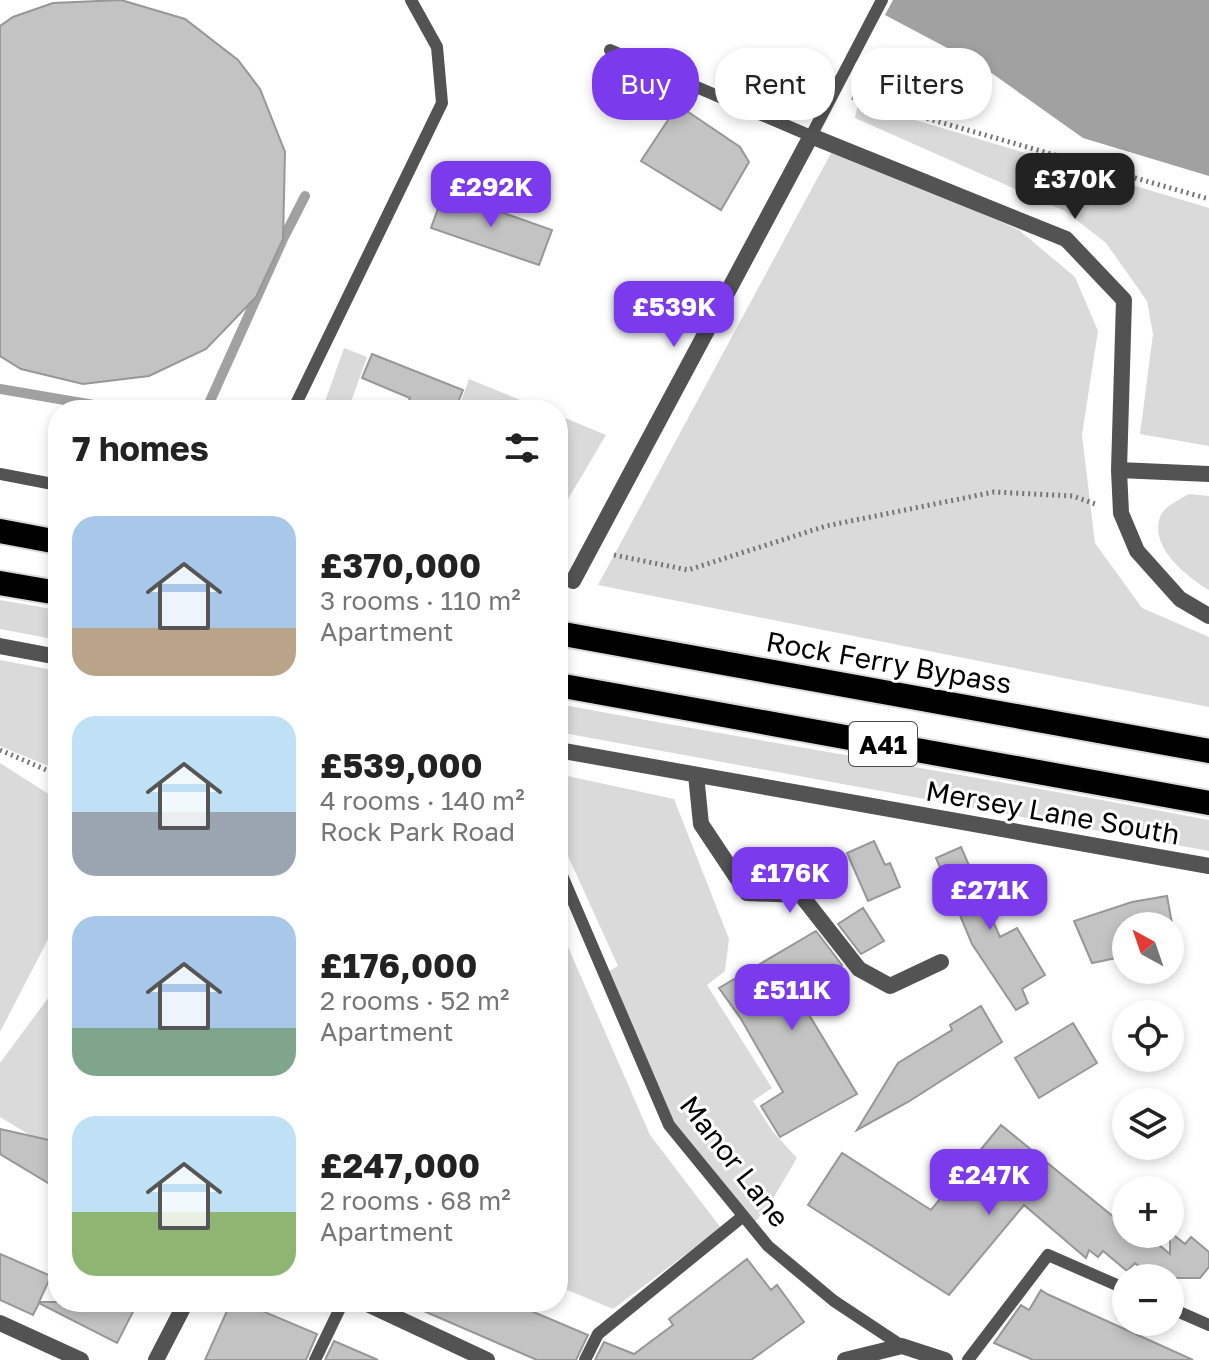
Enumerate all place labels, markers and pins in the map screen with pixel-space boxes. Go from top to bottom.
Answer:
pin: £370K [1019,153,1131,221]
pin: £292K [435,161,547,229]
pin: £539K [618,281,730,349]
pin: £176K [734,847,846,915]
pin: £271K [934,864,1046,932]
pin: £511K [736,964,848,1032]
pin: £247K [933,1149,1045,1217]

